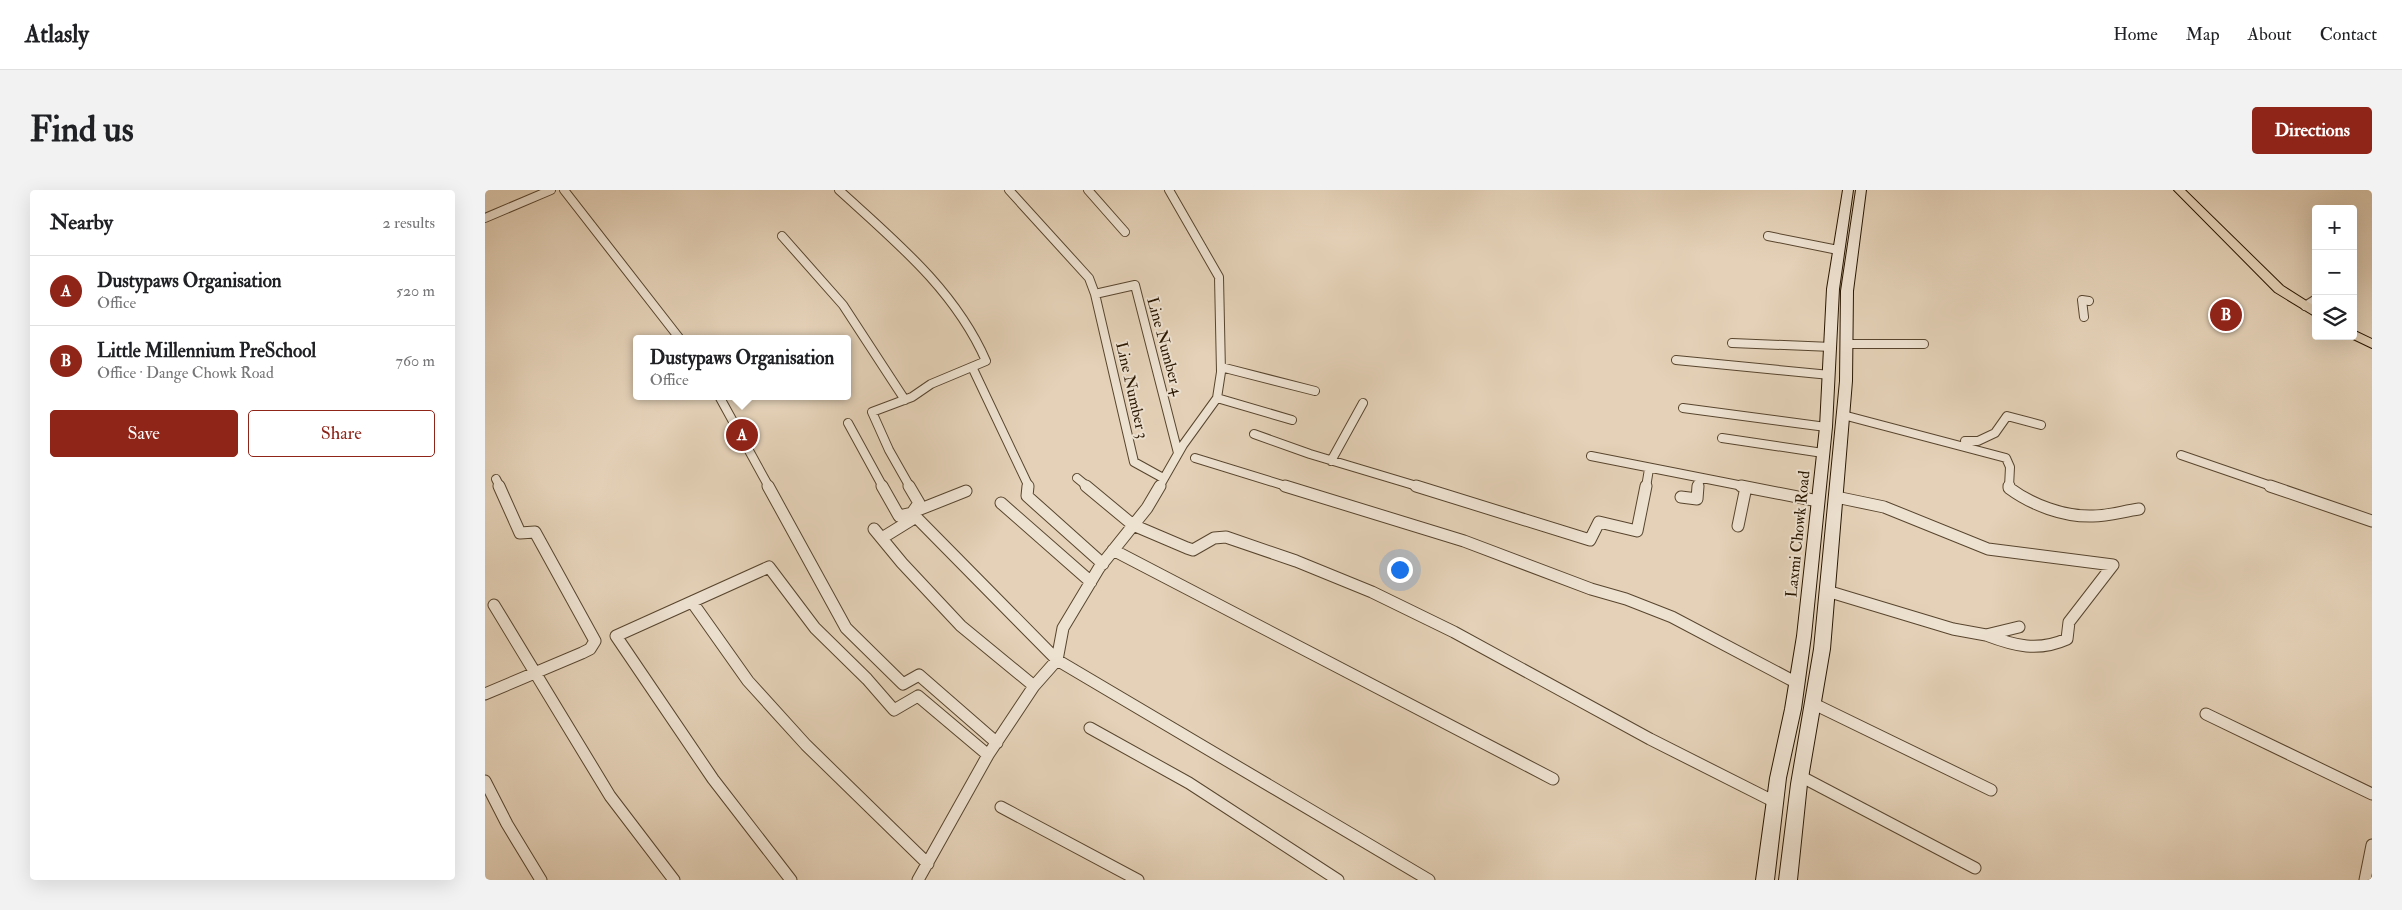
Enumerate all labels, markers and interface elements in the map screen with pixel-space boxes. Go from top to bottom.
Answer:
text: Atlasly [25,19,89,50]
text: Home [2113,23,2158,46]
text: Map [2186,23,2220,46]
text: About [2248,23,2292,46]
text: Contact [2320,23,2377,46]
button: Directions [2252,107,2372,154]
text: Find us [30,108,134,152]
map controls [2312,205,2357,340]
button: + [2312,205,2357,250]
text: Nearby [50,209,113,236]
text: 2 results [382,213,435,233]
button: − [2312,250,2357,295]
text: Dustypaws Organisation [97,269,282,293]
text: A [61,281,71,301]
text: 520 m [396,281,435,301]
text: Office [97,293,136,313]
street label: Line Number 4 [1142,295,1188,399]
button: layers [2312,295,2357,340]
pin: B [2210,296,2242,334]
popup [633,335,851,400]
text: Little Millennium PreSchool [97,339,316,363]
street label: Line Number 3 [1111,340,1153,441]
text: Dustypaws Organisation [650,346,834,370]
text: B [61,351,71,371]
text: 760 m [396,351,435,371]
text: Office · Dange Chowk Road [97,363,274,383]
text: Office [650,370,689,390]
button: Save [50,410,238,457]
button: Share [248,410,435,457]
pin: A [726,416,758,454]
street label: Laxmi Chowk Road [1781,470,1815,598]
your location [1387,557,1413,583]

